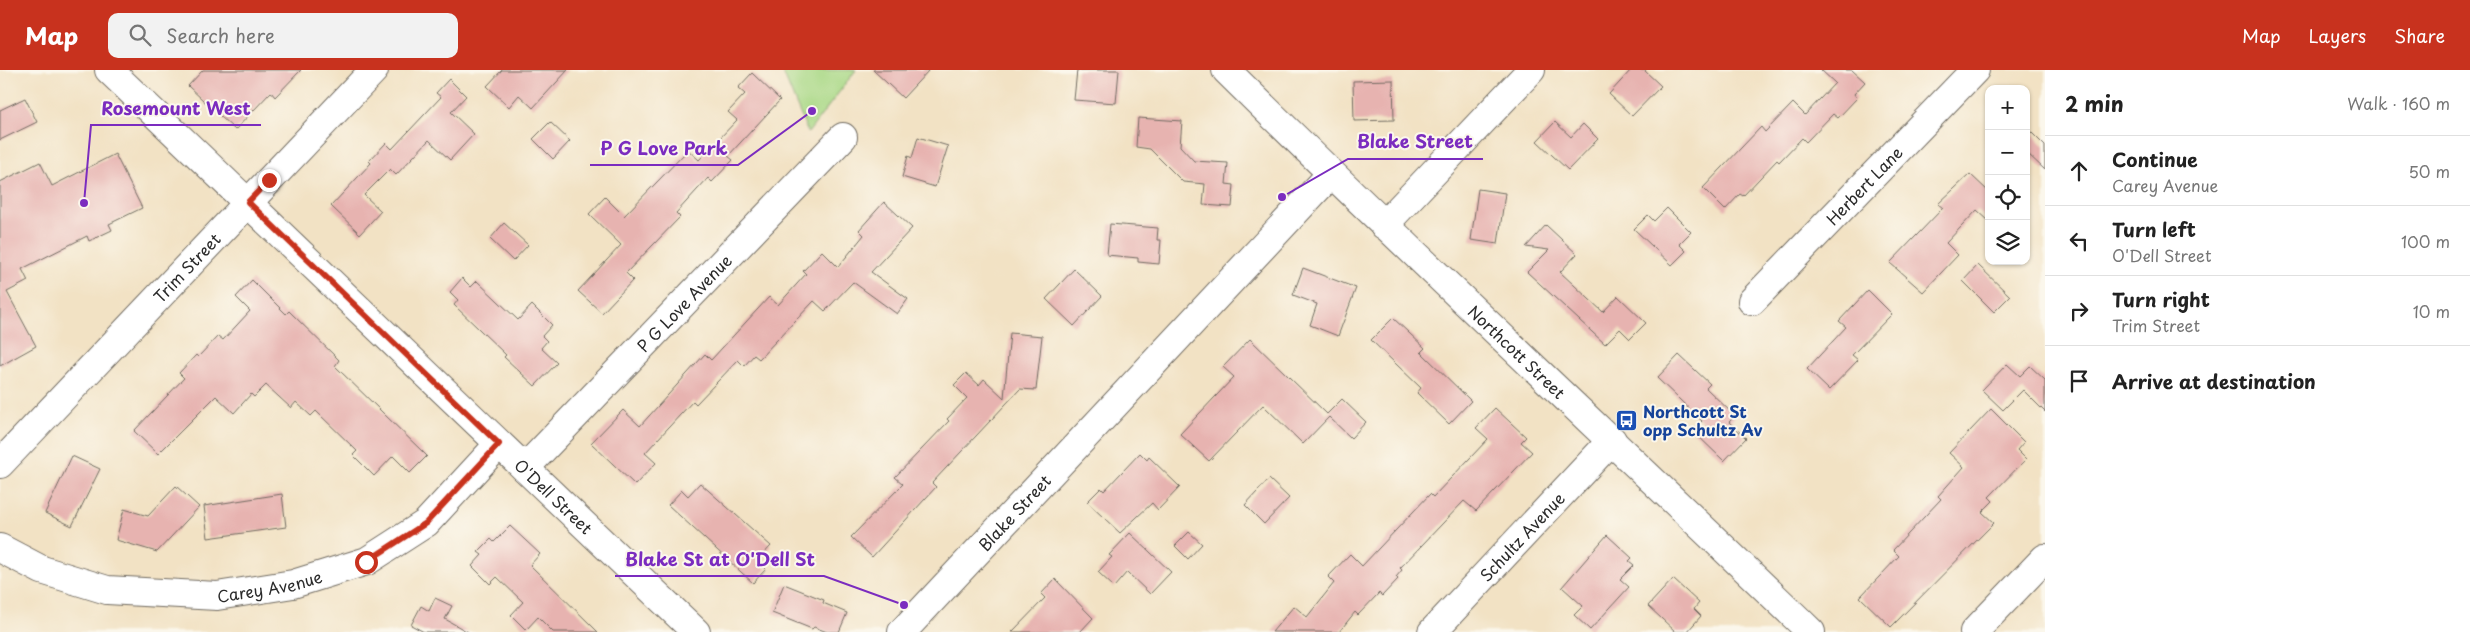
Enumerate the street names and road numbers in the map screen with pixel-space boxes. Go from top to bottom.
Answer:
street label: Herbert Lane [1820,140,1908,230]
street label: Trim Street [148,227,226,308]
street label: P G Love Avenue [631,248,737,357]
street label: Northcott Street [1463,299,1571,404]
street label: O'Dell Street [510,453,599,539]
street label: Blake Street [972,468,1056,556]
street label: Schultz Avenue [1474,486,1570,586]
street label: Carey Avenue [215,564,325,608]

